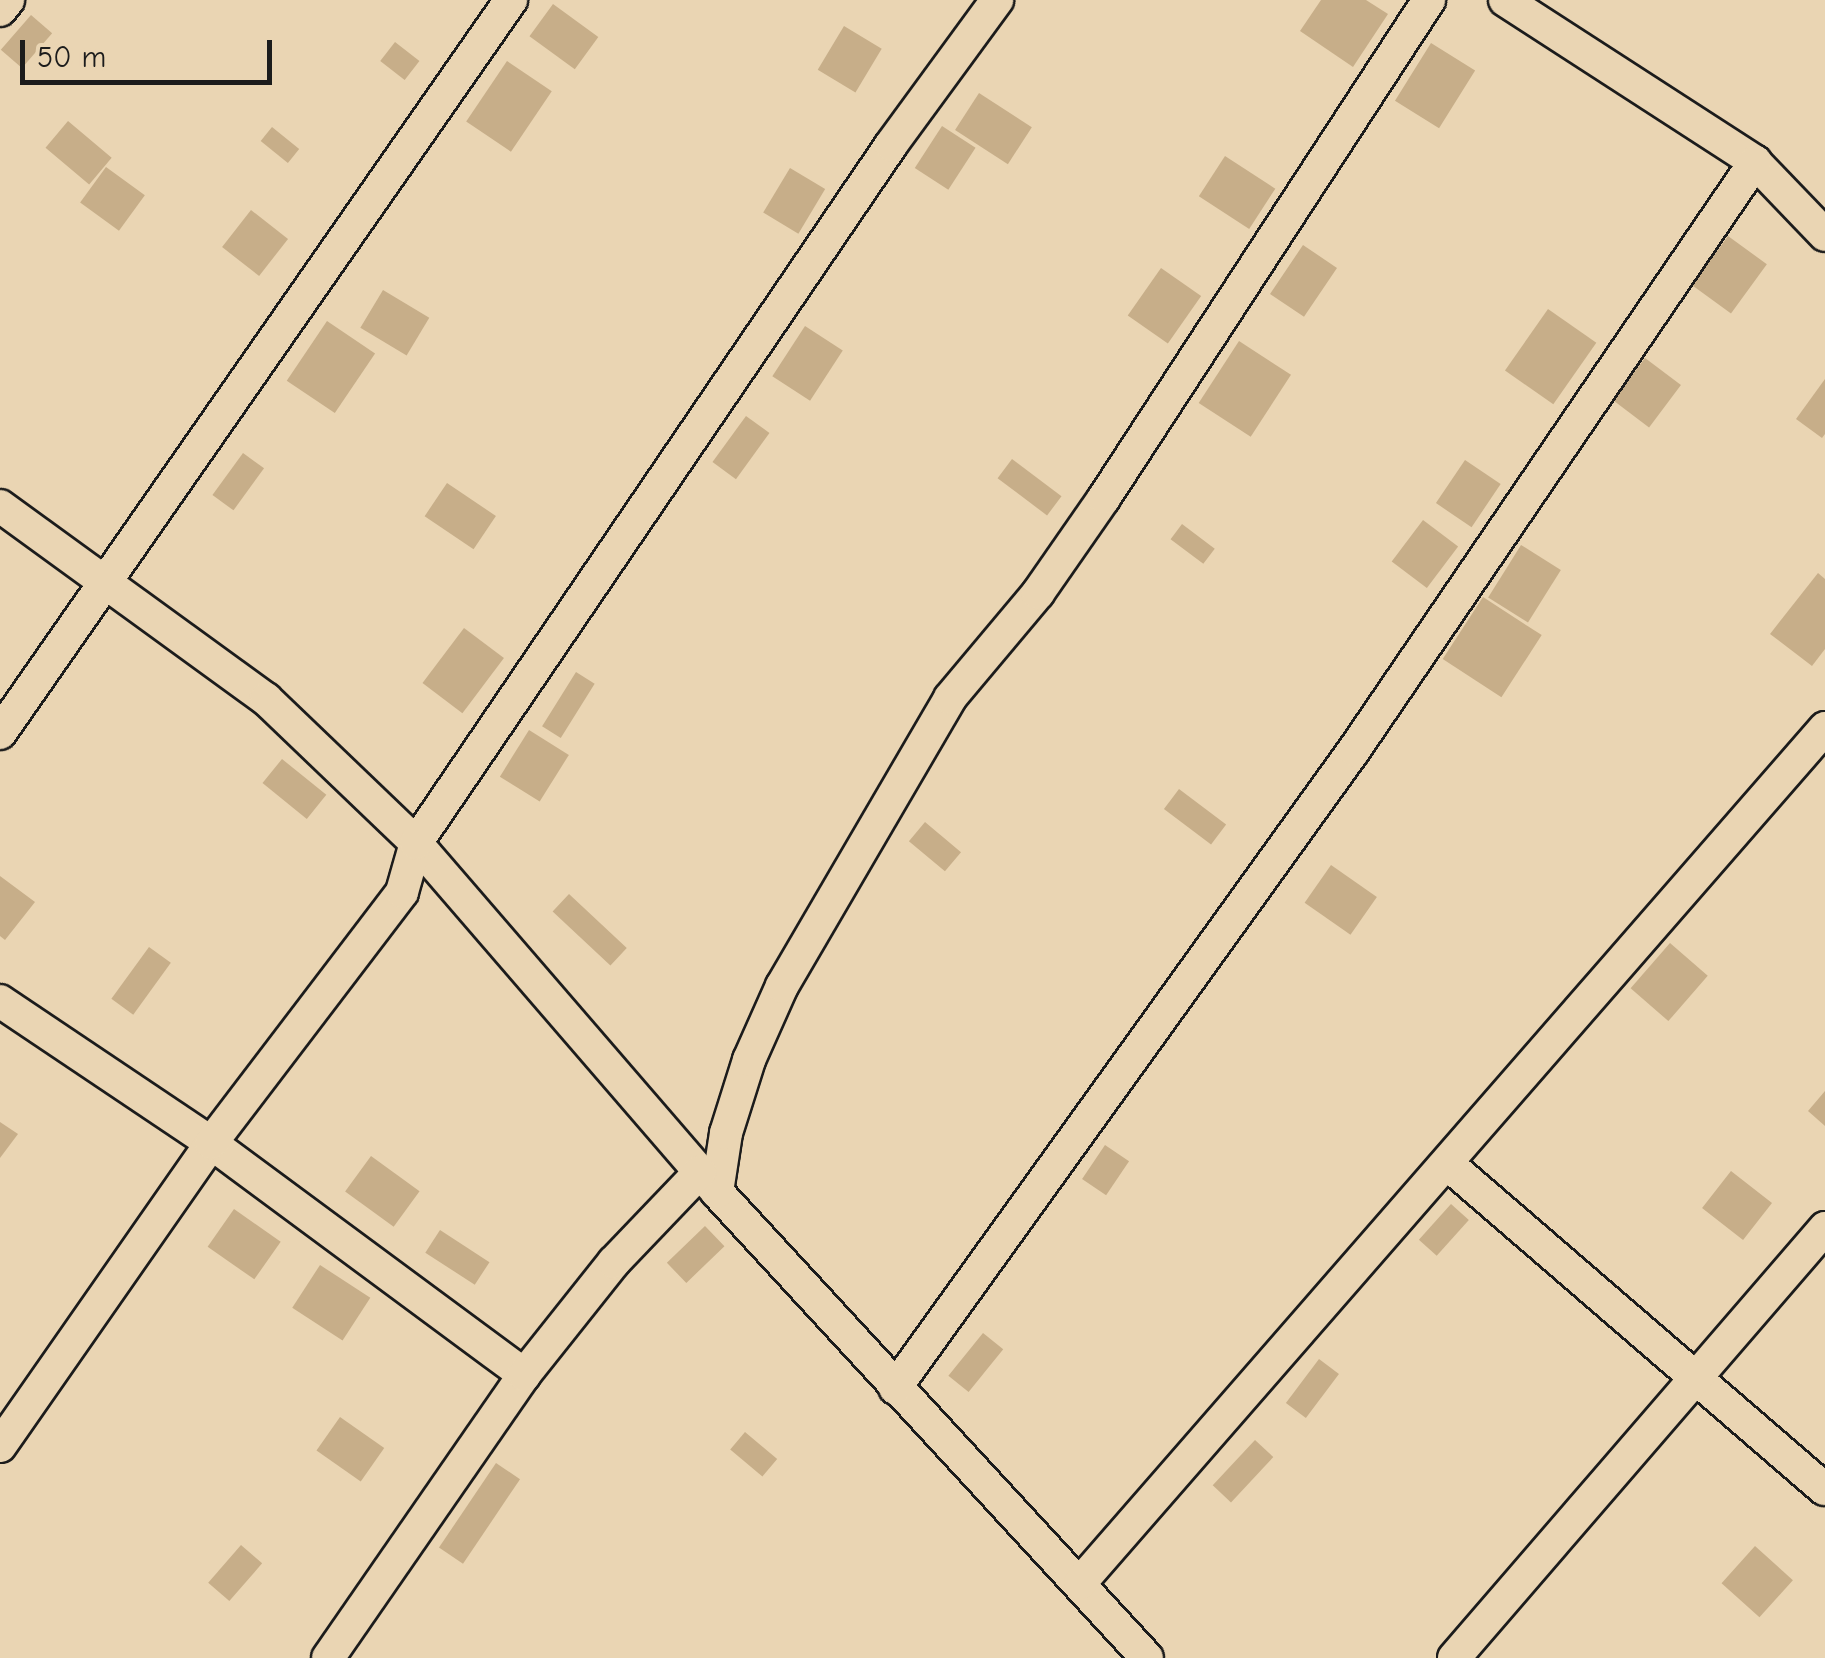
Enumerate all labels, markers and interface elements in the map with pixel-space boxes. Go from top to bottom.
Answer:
scale bar [25,20,278,82]
text: 50 m [37,40,106,75]

